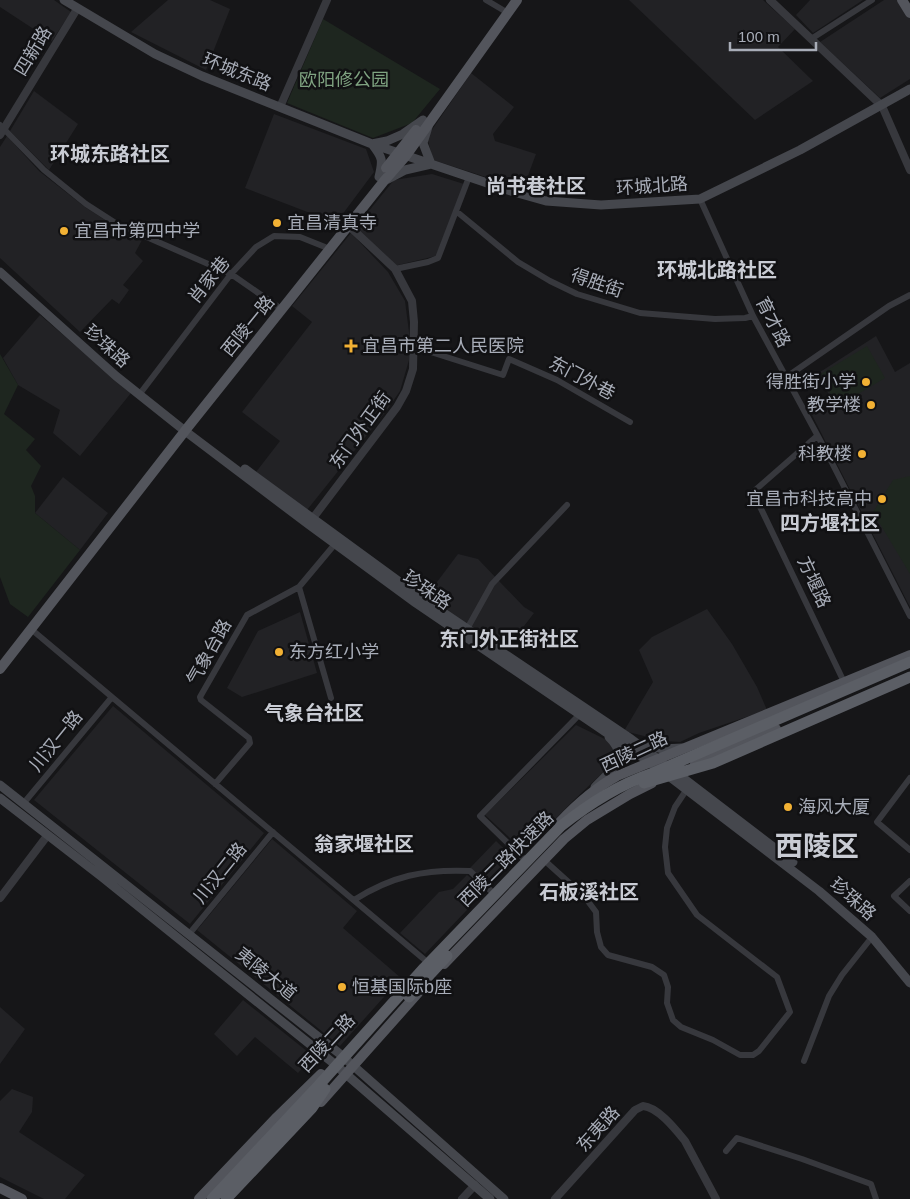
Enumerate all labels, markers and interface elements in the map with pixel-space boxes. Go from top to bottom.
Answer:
scale bar [730,20,816,52]
street label: 四新路 [11,23,55,79]
text: 100 m [738,28,780,45]
street label: 环城东路 [200,49,274,95]
park label: 欧阳修公园 [299,70,389,90]
district label: 环城东路社区 [50,143,170,165]
street label: 环城北路 [615,174,689,198]
district label: 尚书巷社区 [486,175,586,197]
place label: 宜昌清真寺 [287,213,377,233]
marker: 宜昌清真寺 [271,217,283,229]
place label: 宜昌市第四中学 [74,221,200,241]
marker: 宜昌市第四中学 [58,225,70,237]
street label: 肖家巷 [184,253,234,307]
district label: 环城北路社区 [657,259,777,281]
street label: 得胜街 [568,265,626,301]
street label: 西陵一路 [218,292,278,360]
street label: 育才路 [752,293,794,351]
street label: 珍珠路 [80,321,134,371]
place label: 宜昌市第二人民医院 [362,336,524,356]
marker: 宜昌市第二人民医院 [344,339,358,353]
street label: 东门外巷 [546,352,618,404]
place label: 得胜街小学 [766,372,856,392]
marker: 得胜街小学 [860,376,872,388]
street label: 东门外正街 [325,388,395,472]
place label: 教学楼 [807,395,861,415]
marker: 教学楼 [865,399,877,411]
place label: 科教楼 [798,444,852,464]
marker: 科教楼 [856,448,868,460]
place label: 宜昌市科技高中 [746,489,872,509]
marker: 宜昌市科技高中 [876,493,888,505]
district label: 四方堰社区 [780,512,880,534]
street label: 方堰路 [794,553,834,611]
street label: 珍珠路 [399,566,455,614]
street label: 气象台路 [183,616,235,688]
district label: 东门外正街社区 [439,628,579,650]
place label: 东方红小学 [289,642,379,662]
marker: 东方红小学 [273,646,285,658]
district label: 气象台社区 [264,702,364,724]
street label: 川汉一路 [26,707,86,775]
street label: 西陵二路 [597,728,671,776]
place label: 海风大厦 [798,797,870,817]
marker: 海风大厦 [782,801,794,813]
street label: 西陵二路快速路 [454,807,558,911]
district label: 西陵区 [775,831,859,862]
district label: 翁家堰社区 [314,833,414,855]
street label: 川汉二路 [190,839,250,907]
street label: 珍珠路 [826,874,880,924]
district label: 石板溪社区 [539,881,639,903]
street label: 夷陵大道 [232,944,300,1004]
place label: 恒基国际b座 [352,977,452,997]
marker: 恒基国际b座 [336,981,348,993]
street label: 西陵二路 [295,1010,359,1076]
street label: 东夷路 [573,1102,623,1156]

